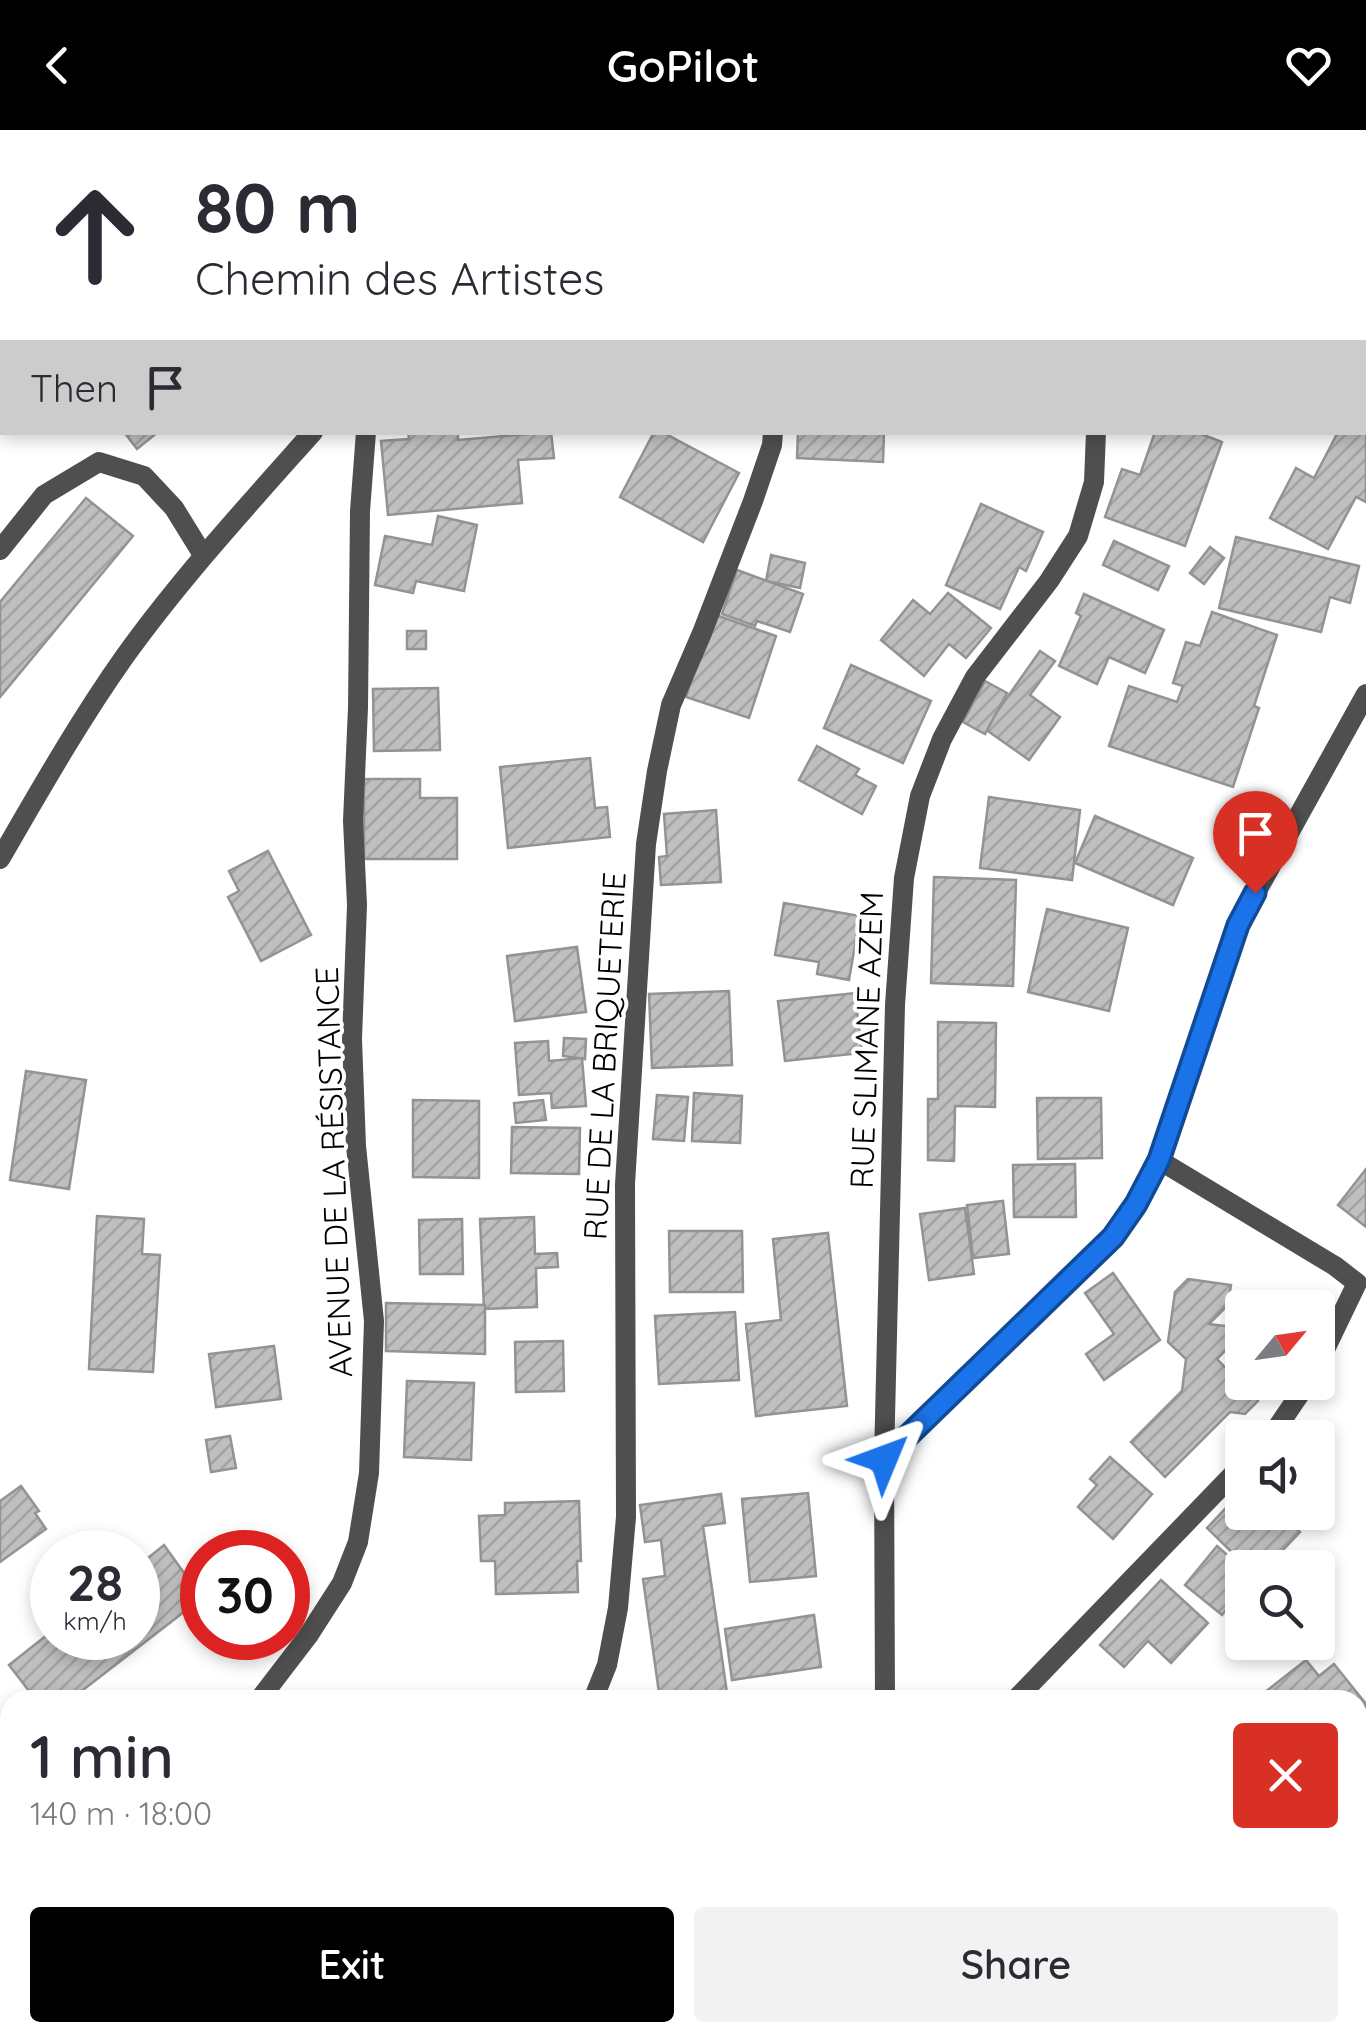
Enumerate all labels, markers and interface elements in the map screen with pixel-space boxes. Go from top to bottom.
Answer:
text: GoPilot [607,37,759,93]
icon: back [30,38,85,93]
icon: heart [1281,38,1336,93]
text: 80 m [195,163,360,251]
icon: ahead [30,170,160,300]
text: Chemin des Artistes [195,250,604,306]
icon: arrive [138,360,193,415]
text: Then [30,364,118,412]
pin [1213,791,1298,894]
icon: arrive [1228,806,1283,861]
street label: RUE DE LA BRIQUETERIE [574,871,634,1241]
street label: RUE SLIMANE AZEM [841,891,891,1189]
street label: AVENUE DE LA RÉSISTANCE [306,966,360,1378]
north arrow [1225,1290,1335,1400]
map controls [1225,1290,1335,1660]
position arrow [832,1407,936,1511]
button: sound [1225,1420,1335,1530]
speed limit sign: 30 [180,1530,310,1660]
button: search [1225,1550,1335,1660]
text: 28 [67,1551,123,1614]
text: km/h [63,1605,127,1636]
text: 1 min [30,1718,174,1793]
button: close [1233,1723,1338,1828]
text: 140 m · 18:00 [30,1793,212,1833]
button: Exit [30,1907,674,2022]
button: Share [694,1907,1338,2022]

